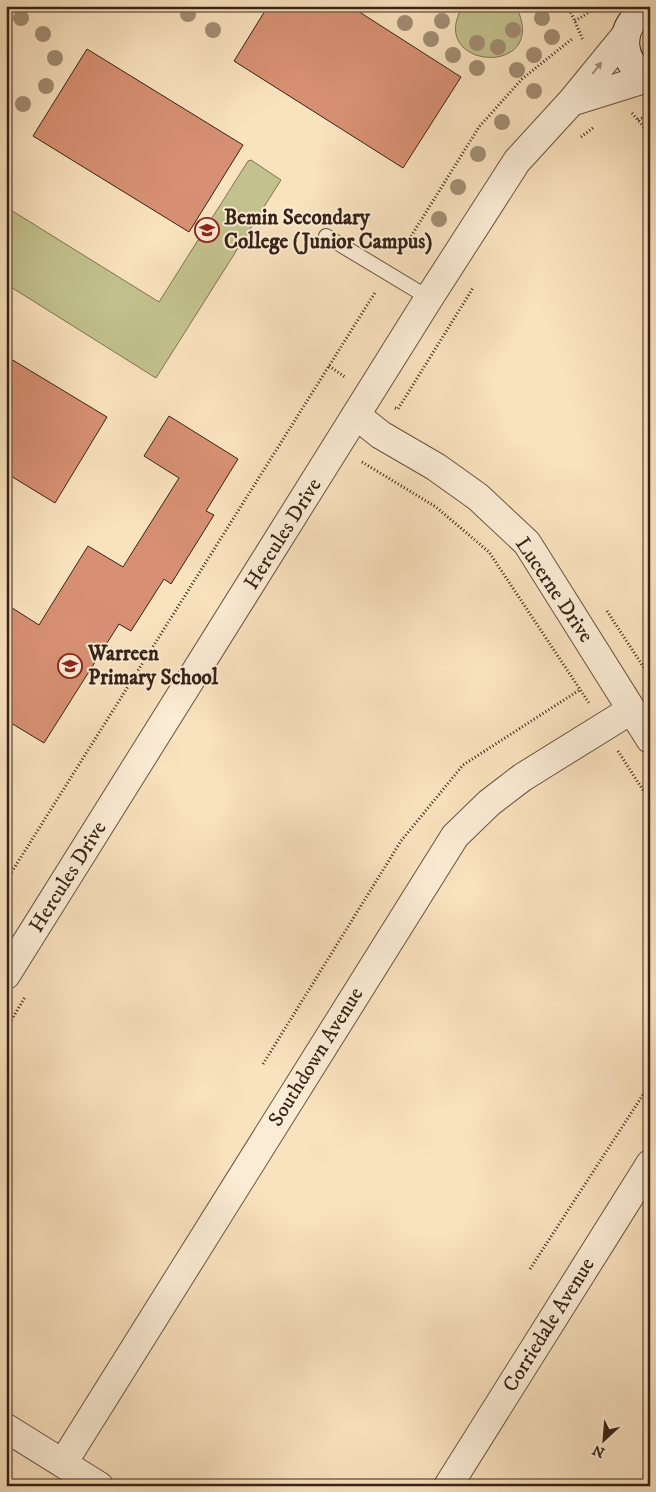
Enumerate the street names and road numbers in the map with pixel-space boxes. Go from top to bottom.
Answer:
street label: Hercules Drive [239,473,328,594]
street label: Lucerne Drive [509,532,599,648]
street label: Hercules Drive [24,816,113,937]
street label: Southdown Avenue [263,982,369,1131]
street label: Corriedale Avenue [497,1253,601,1397]

